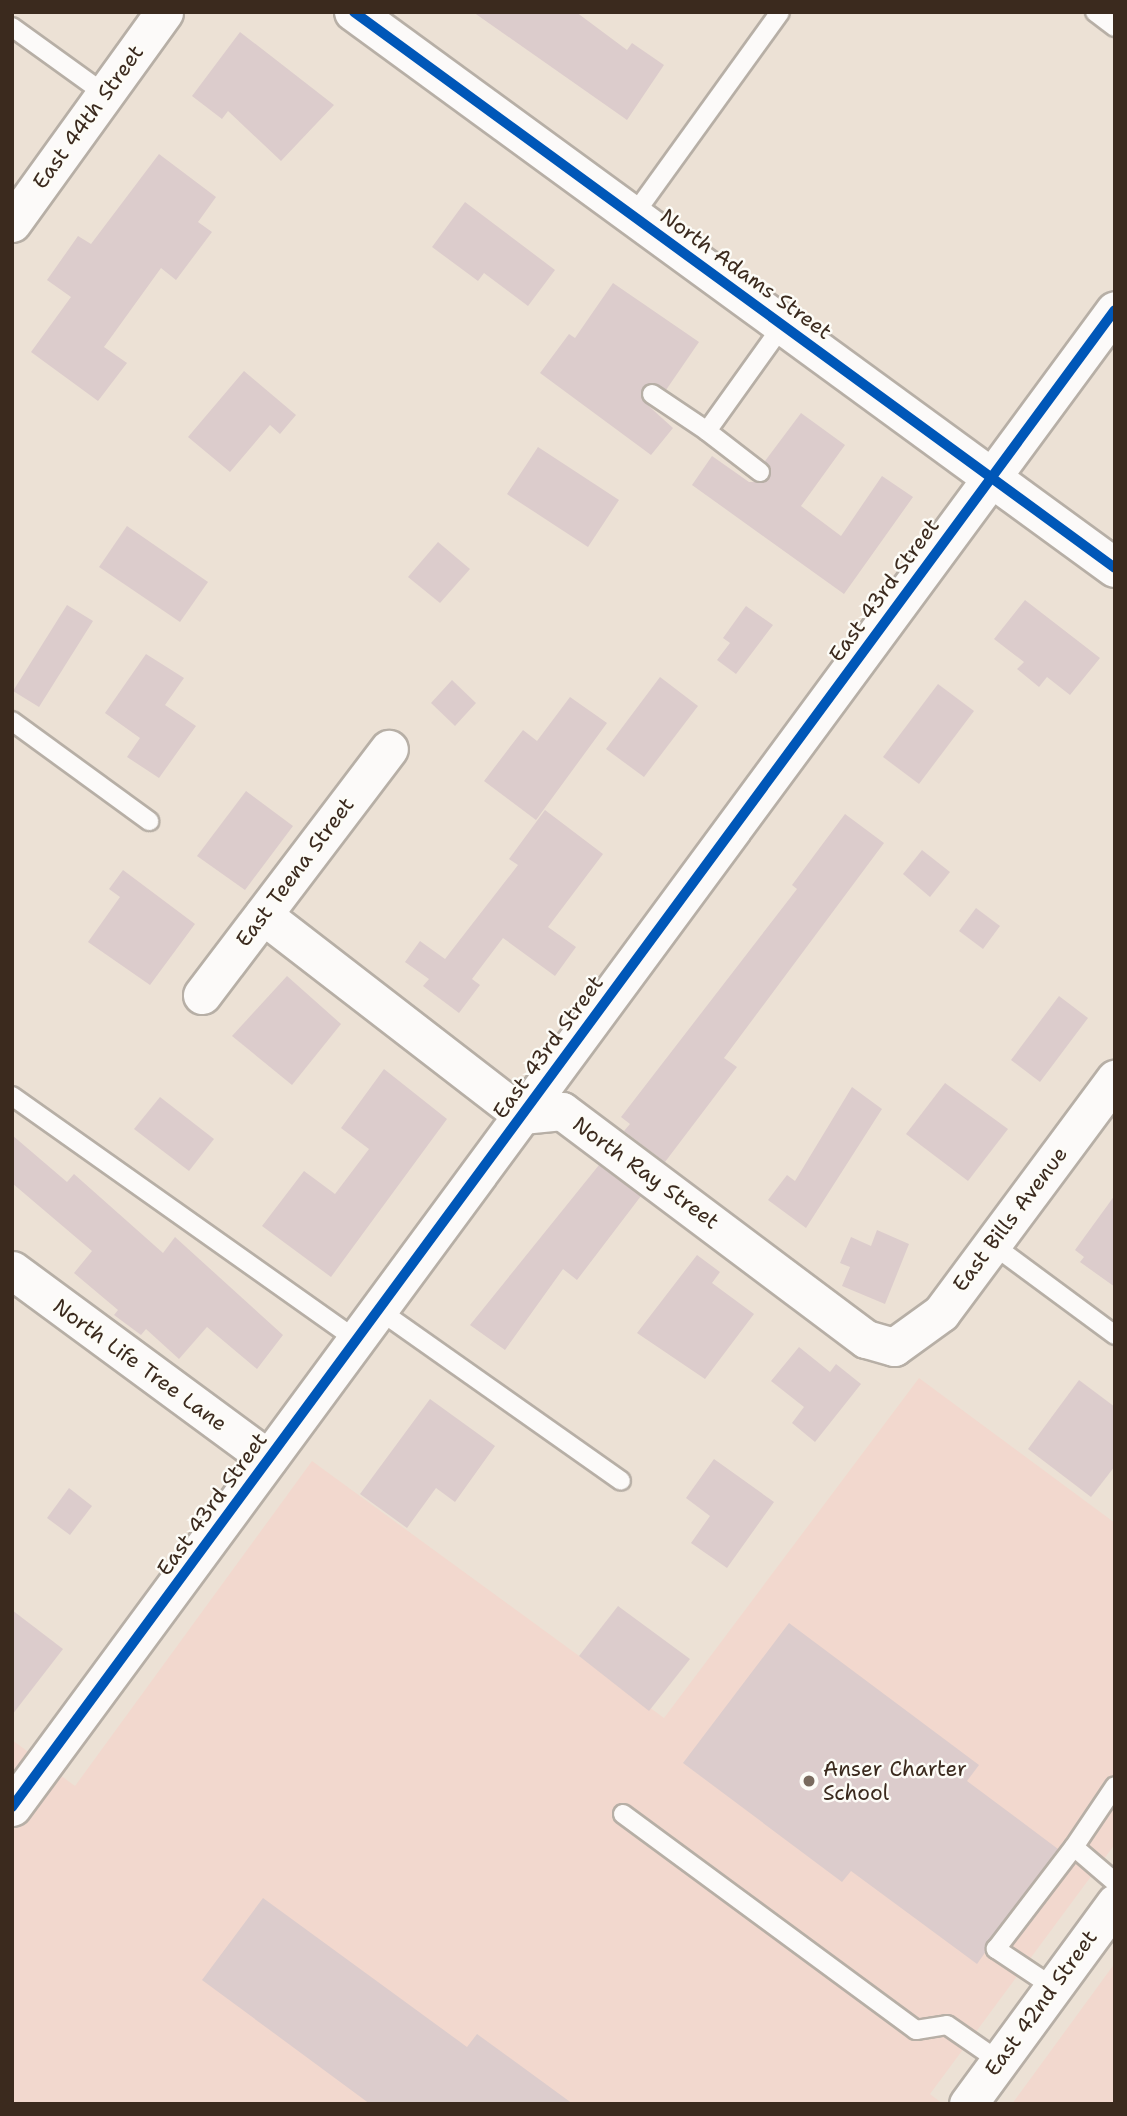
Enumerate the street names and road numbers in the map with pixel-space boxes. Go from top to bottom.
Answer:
street label: East 44th Street [27,40,149,194]
street label: North Adams Street [655,203,837,345]
street label: East 43rd Street [824,514,944,666]
street label: East Teena Street [231,792,359,952]
street label: East 43rd Street [488,971,608,1123]
street label: North Ray Street [568,1112,724,1234]
street label: East Bills Avenue [947,1142,1073,1296]
street label: North Life Tree Lane [48,1293,232,1437]
street label: East 43rd Street [152,1428,272,1580]
street label: East 42nd Street [980,1925,1102,2081]

